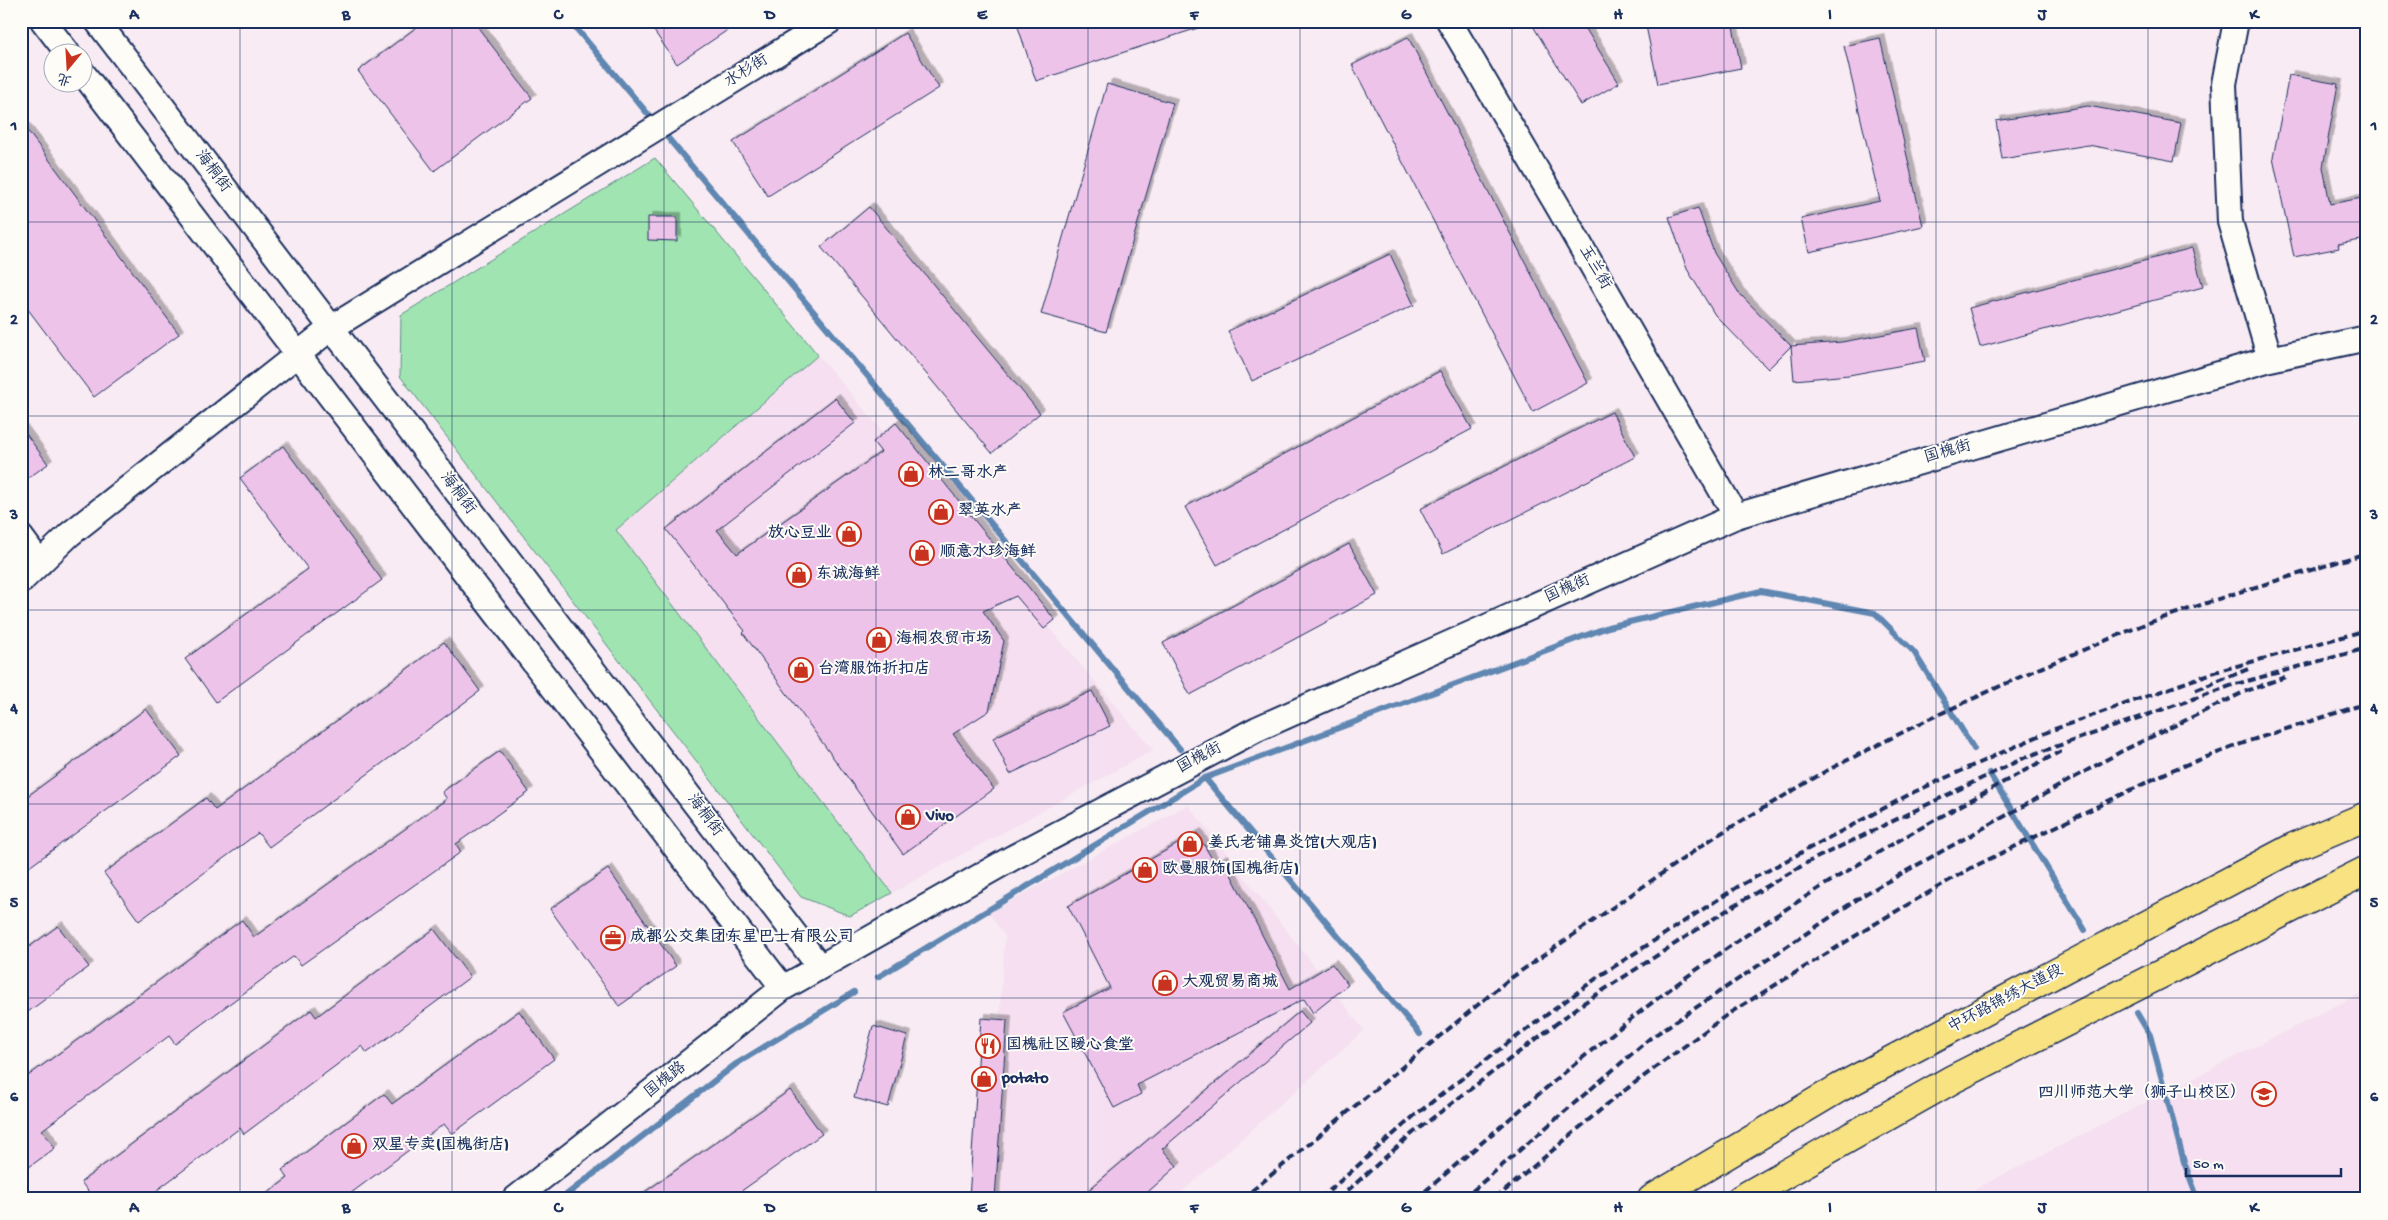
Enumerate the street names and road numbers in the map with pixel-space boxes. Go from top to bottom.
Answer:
street label: 水杉街 [721,50,772,93]
street label: 海桐街 [190,146,236,197]
street label: 玉兰街 [1574,242,1615,294]
street label: 国槐街 [1922,436,1974,469]
street label: 海桐街 [435,468,481,519]
street label: 国槐街 [1542,571,1594,608]
street label: 国槐街 [1174,738,1226,779]
street label: 海桐街 [682,790,728,841]
street label: 中环路锦绣大道段 [1944,960,2067,1038]
street label: 国槐路 [640,1057,691,1103]

